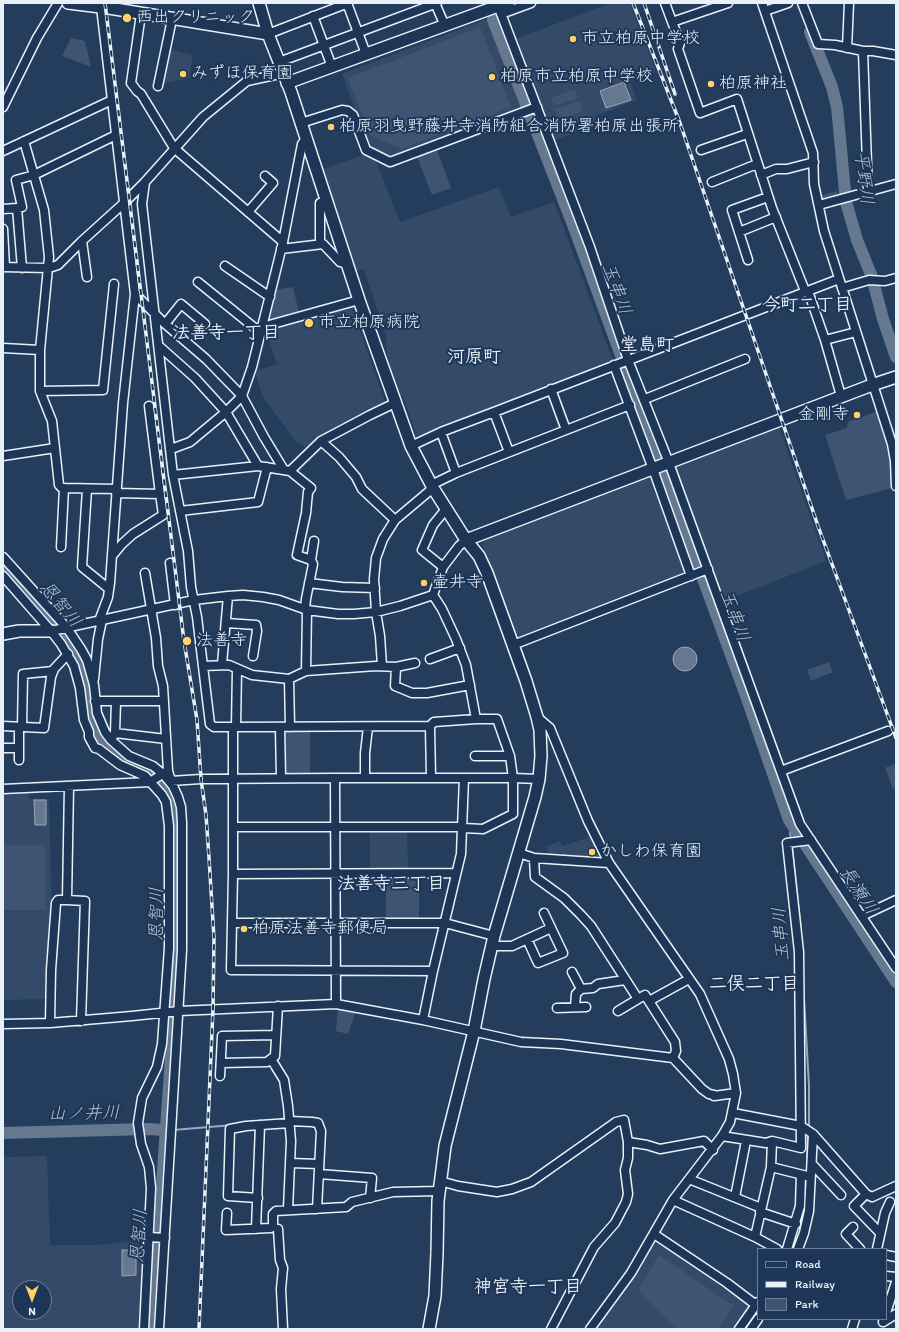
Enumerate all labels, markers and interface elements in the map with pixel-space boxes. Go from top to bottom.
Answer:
place label: 西出クリニック [136,8,255,28]
marker: 西出クリニック [121,12,133,24]
place label: 市立柏原中学校 [581,29,700,49]
marker: 市立柏原中学校 [568,34,578,44]
place label: みずほ保育園 [191,64,293,84]
place label: 柏原市立柏原中学校 [500,67,653,87]
marker: みずほ保育園 [178,69,188,79]
marker: 柏原市立柏原中学校 [487,72,497,82]
place label: 柏原神社 [719,74,787,94]
marker: 柏原神社 [706,79,716,89]
place label: 柏原羽曳野藤井寺消防組合消防署柏原出張所 [339,117,679,137]
marker: 柏原羽曳野藤井寺消防組合消防署柏原出張所 [326,122,336,132]
water label: 平野川 [849,150,877,206]
water label: 玉串川 [597,260,635,318]
district label: 今町二丁目 [762,294,852,316]
place label: 市立柏原病院 [318,313,420,333]
marker: 市立柏原病院 [303,317,315,329]
district label: 法善寺一丁目 [172,322,280,344]
district label: 堂島町 [620,334,674,356]
district label: 河原町 [447,346,501,368]
place label: 金剛寺 [798,405,849,425]
marker: 金剛寺 [852,410,862,420]
place label: 壷井寺 [432,573,483,593]
water label: 恩智川 [34,577,86,633]
marker: 壷井寺 [419,578,429,588]
water label: 玉串川 [715,587,753,645]
place label: 法善寺 [196,631,247,651]
marker: 法善寺 [181,635,193,647]
place label: かしわ保育園 [600,842,702,862]
marker: かしわ保育園 [587,847,597,857]
water label: 長瀬川 [834,862,882,920]
district label: 法善寺三丁目 [337,873,445,895]
water label: 恩智川 [146,887,168,941]
water label: 玉串川 [769,906,795,962]
place label: 柏原法善寺郵便局 [252,919,388,939]
marker: 柏原法善寺郵便局 [239,924,249,934]
district label: 二俣二丁目 [709,973,799,995]
water label: 山ノ井川 [48,1103,120,1125]
water label: 恩智川 [127,1208,153,1264]
legend [757,1248,887,1320]
text: Road [795,1257,821,1271]
district label: 神宮寺一丁目 [474,1276,582,1298]
text: Railway [795,1277,835,1291]
north arrow [12,1280,52,1320]
text: Park [795,1297,819,1311]
text: N [28,1305,36,1318]

